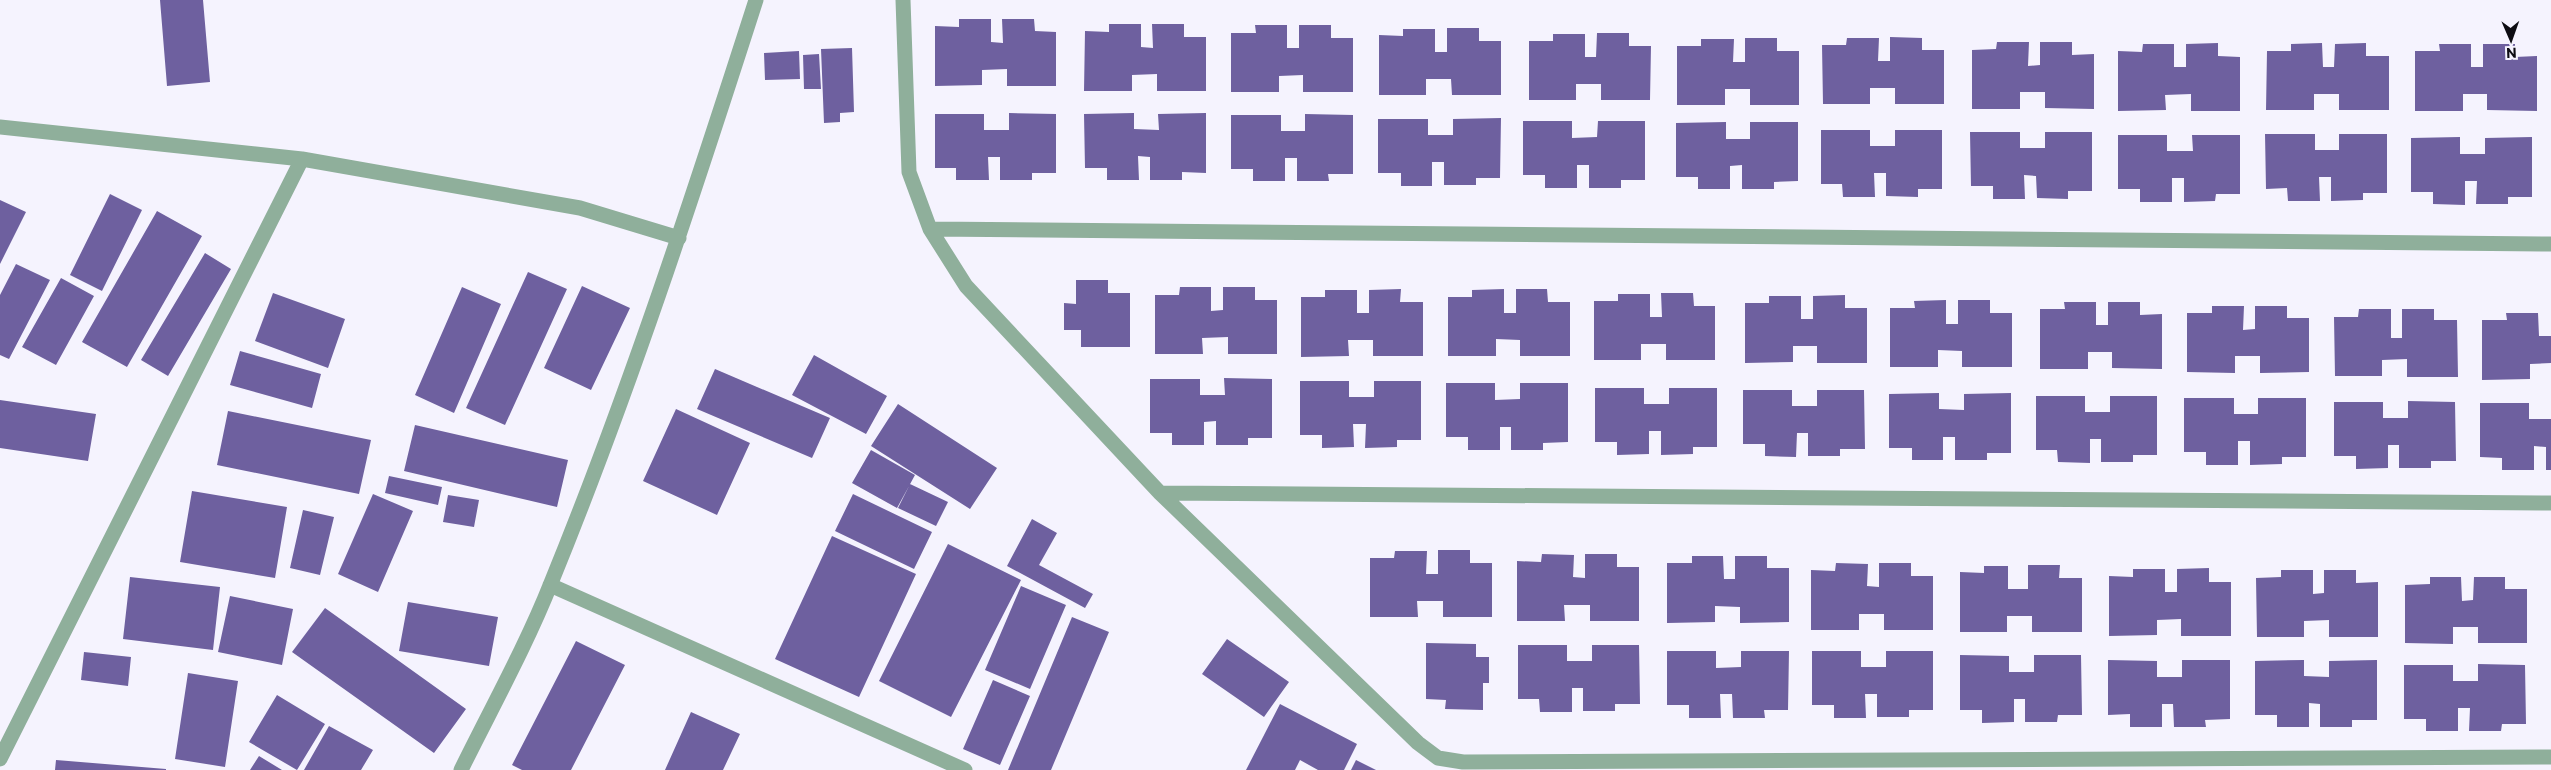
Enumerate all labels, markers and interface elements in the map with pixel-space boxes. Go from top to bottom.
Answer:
north arrow [2486,15,2536,65]
text: N [2506,45,2517,62]

